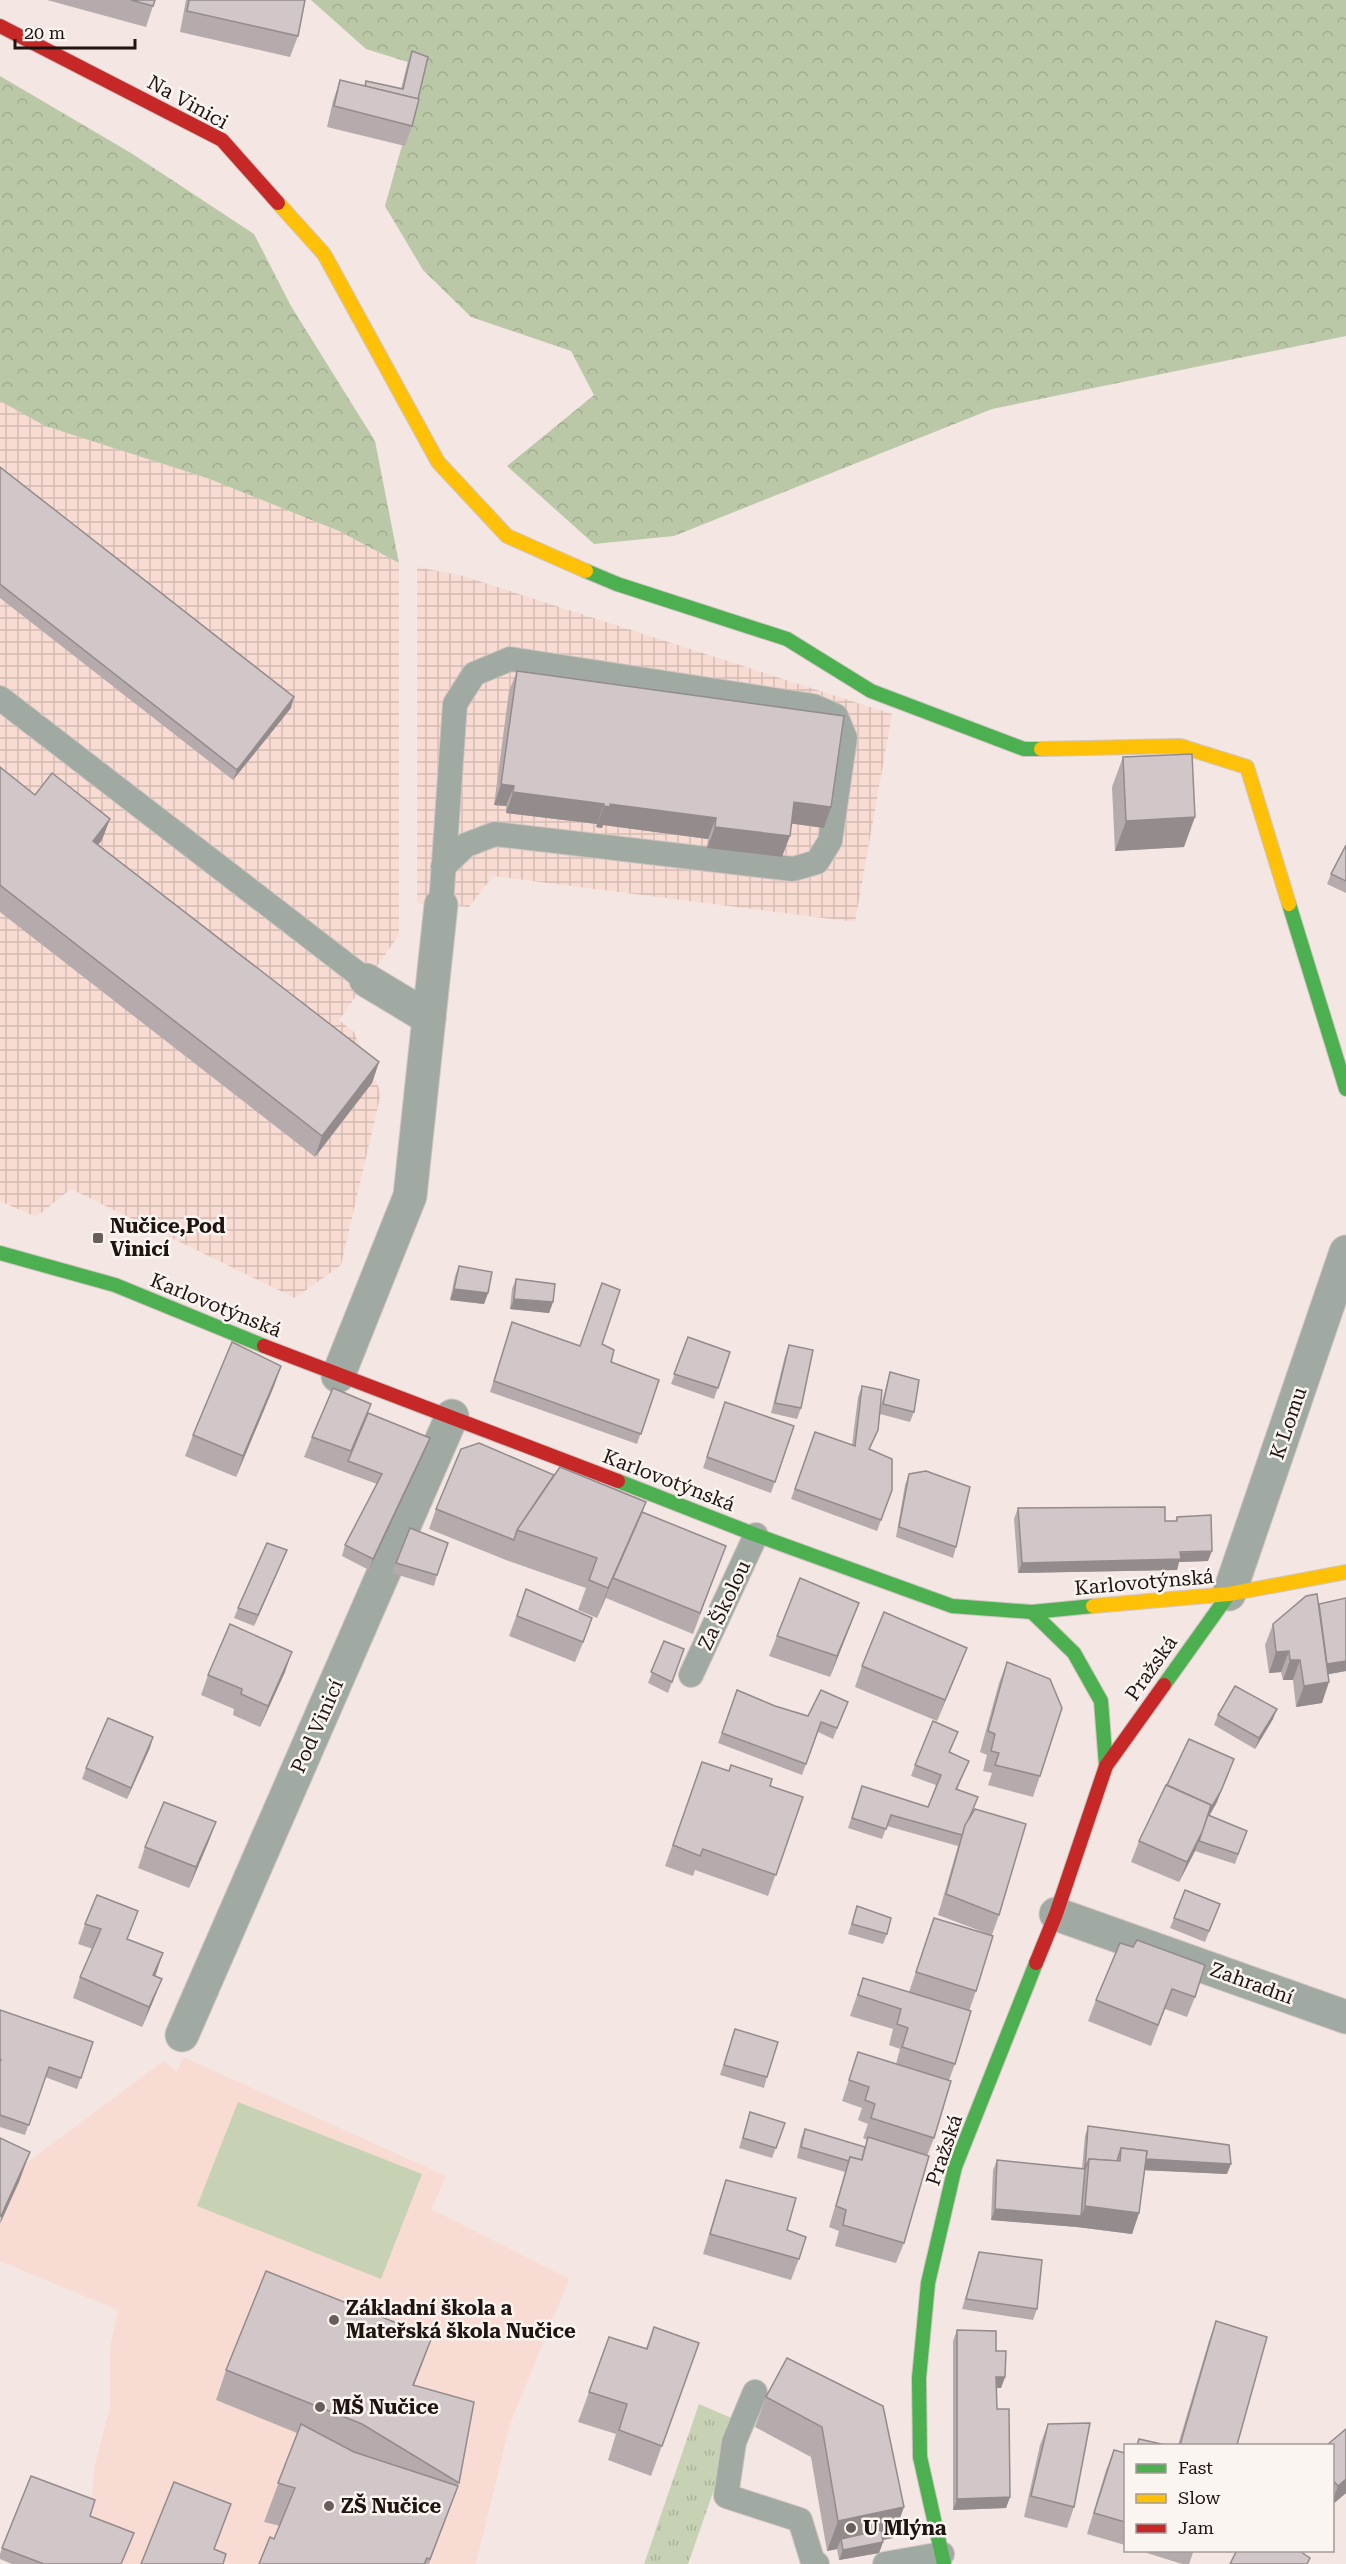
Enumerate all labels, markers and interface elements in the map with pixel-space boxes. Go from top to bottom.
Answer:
scale bar [15,12,135,50]
text: 20 m [24,22,65,43]
street label: Na Vinici [143,70,233,134]
place label: Nučice,Pod Vinicí [110,1214,226,1261]
marker: Nučice,Pod Vinicí [91,1231,105,1245]
street label: Karlovotýnská [147,1268,285,1342]
street label: K Lomu [1264,1383,1312,1462]
street label: Karlovotýnská [600,1444,739,1516]
street label: Za Školou [693,1556,755,1654]
street label: Karlovotýnská [1073,1564,1215,1600]
street label: Pražská [1120,1631,1182,1705]
street label: Pod Vinicí [286,1676,348,1776]
street label: Zahradní [1207,1957,1297,2009]
street label: Pražská [921,2111,967,2189]
place label: Základní škola a Mateřská škola Nučice [346,2296,576,2343]
marker: Základní škola a Mateřská škola Nučice [327,2313,341,2327]
place label: MŠ Nučice [332,2394,439,2419]
marker: MŠ Nučice [313,2400,327,2414]
legend [1124,2444,1334,2552]
text: Fast [1178,2457,1213,2478]
text: Slow [1178,2487,1220,2508]
place label: ZŠ Nučice [341,2493,441,2518]
marker: ZŠ Nučice [322,2499,336,2513]
place label: U Mlýna [863,2516,947,2540]
text: Jam [1178,2517,1214,2538]
marker: U Mlýna [844,2521,858,2535]

